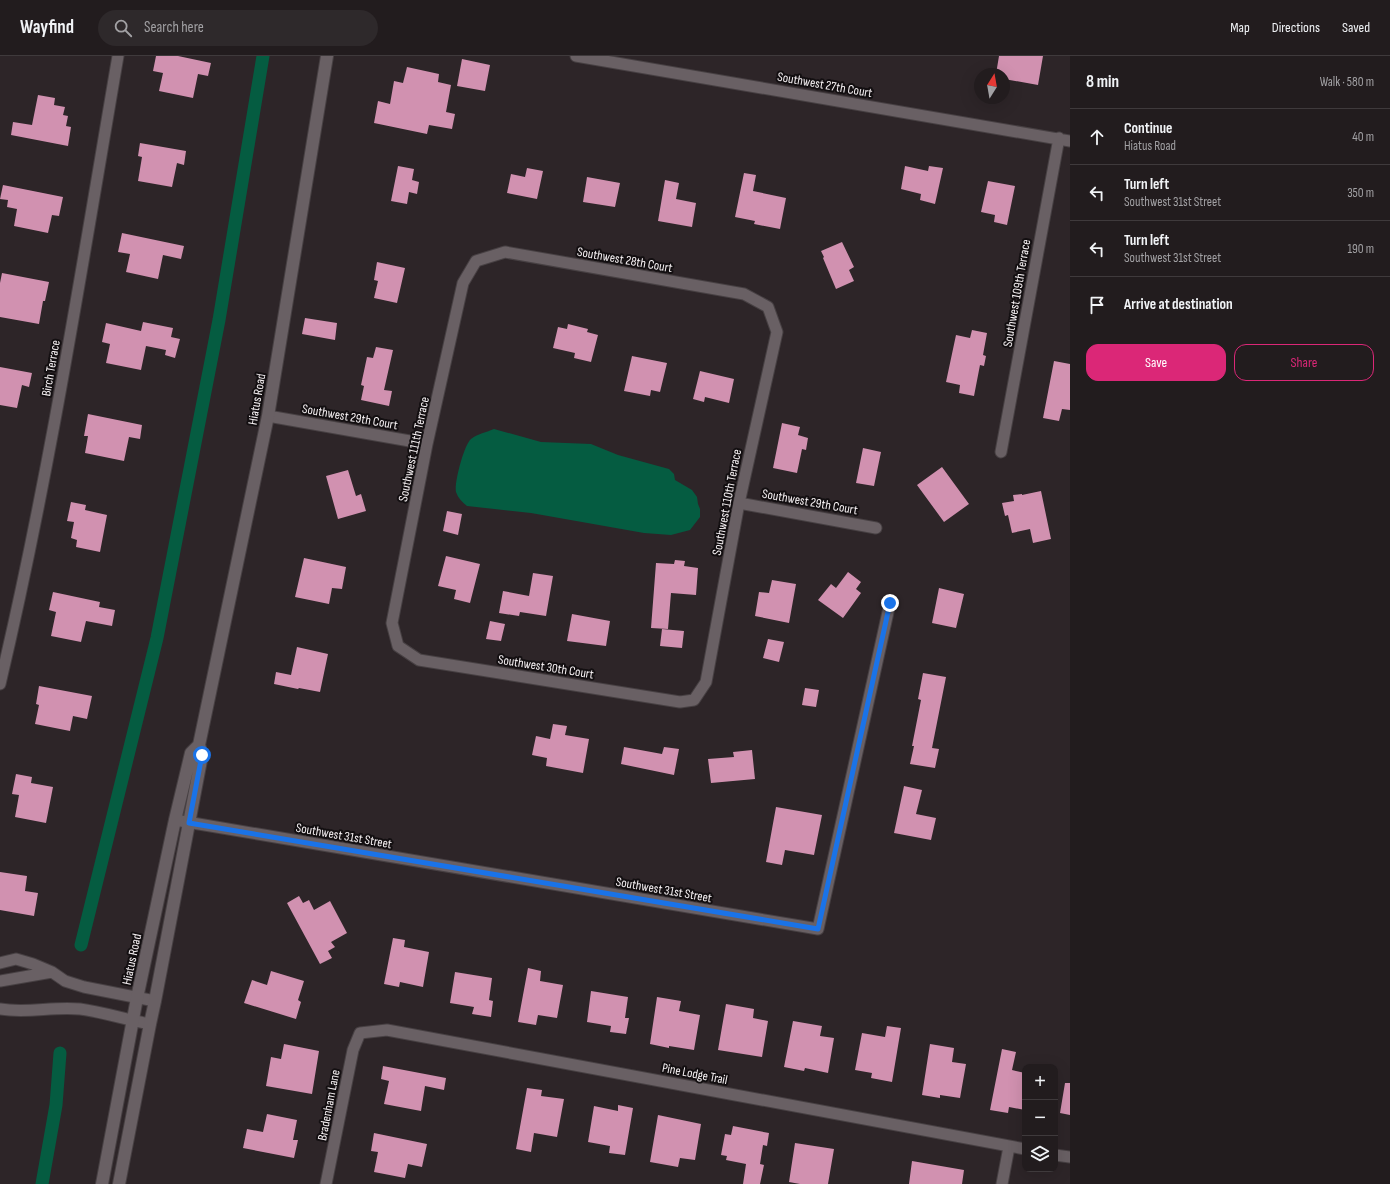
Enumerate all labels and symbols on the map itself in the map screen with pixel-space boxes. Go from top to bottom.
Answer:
north arrow [974,68,1010,104]
street label: Southwest 27th Court [776,69,874,101]
street label: Southwest 109th Terrace [1000,238,1034,348]
street label: Southwest 28th Court [576,244,674,276]
street label: Birch Terrace [38,339,64,398]
street label: Hiatus Road [245,372,269,426]
street label: Southwest 111th Terrace [395,395,433,503]
street label: Southwest 29th Court [301,401,399,433]
street label: Southwest 110th Terrace [709,448,745,557]
street label: Southwest 29th Court [761,486,859,518]
route end [881,594,899,612]
street label: Southwest 30th Court [497,652,595,682]
route start [193,746,211,764]
street label: Southwest 31st Street [295,820,393,852]
street label: Southwest 31st Street [615,874,713,906]
street label: Hiatus Road [119,932,145,986]
street label: Pine Lodge Trail [661,1060,729,1088]
street label: Bradenham Lane [314,1068,344,1142]

